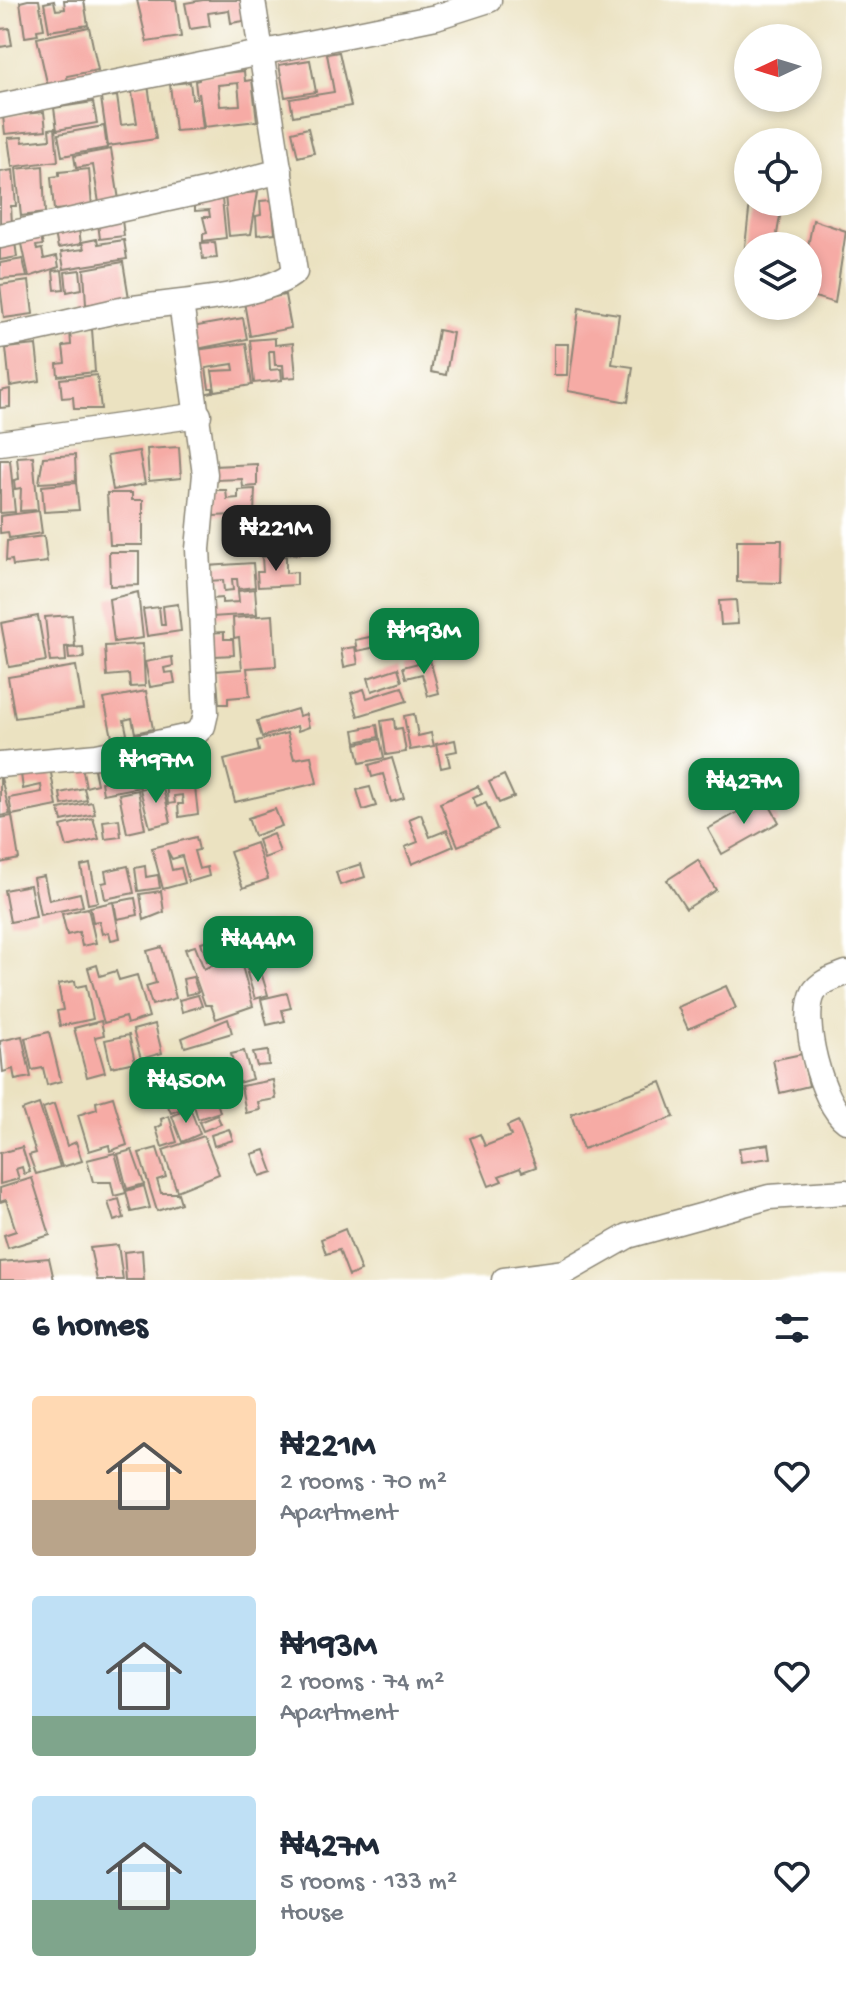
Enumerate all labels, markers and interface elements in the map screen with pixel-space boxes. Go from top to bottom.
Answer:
north arrow [734,24,822,112]
map controls [734,24,822,320]
button: locate [734,128,822,216]
button: layers [734,232,822,320]
pin: ₦221M [220,505,332,573]
text: ₦221M [240,515,312,546]
pin: ₦193M [368,608,480,676]
text: ₦193M [387,618,461,649]
pin: ₦197M [100,737,212,805]
text: ₦197M [119,747,193,778]
pin: ₦427M [688,758,800,826]
text: ₦427M [706,768,782,799]
pin: ₦444M [202,916,314,984]
text: ₦444M [221,926,295,957]
pin: ₦450M [130,1057,242,1125]
text: ₦450M [147,1067,225,1098]
icon: filters [770,1306,814,1350]
text: 6 homes [32,1308,147,1348]
icon: home [96,1428,192,1524]
text: ₦221M [280,1428,375,1468]
icon: heart [770,1454,814,1498]
text: 2 rooms · 70 m² [280,1468,447,1499]
text: Apartment [280,1499,397,1530]
icon: home [96,1628,192,1724]
text: ₦193M [280,1628,377,1668]
icon: heart [770,1654,814,1698]
text: 2 rooms · 74 m² [280,1668,444,1699]
text: Apartment [280,1699,397,1730]
icon: home [96,1828,192,1924]
text: ₦427M [280,1828,379,1868]
icon: heart [770,1854,814,1898]
text: 5 rooms · 133 m² [280,1868,457,1899]
text: House [280,1899,344,1930]

